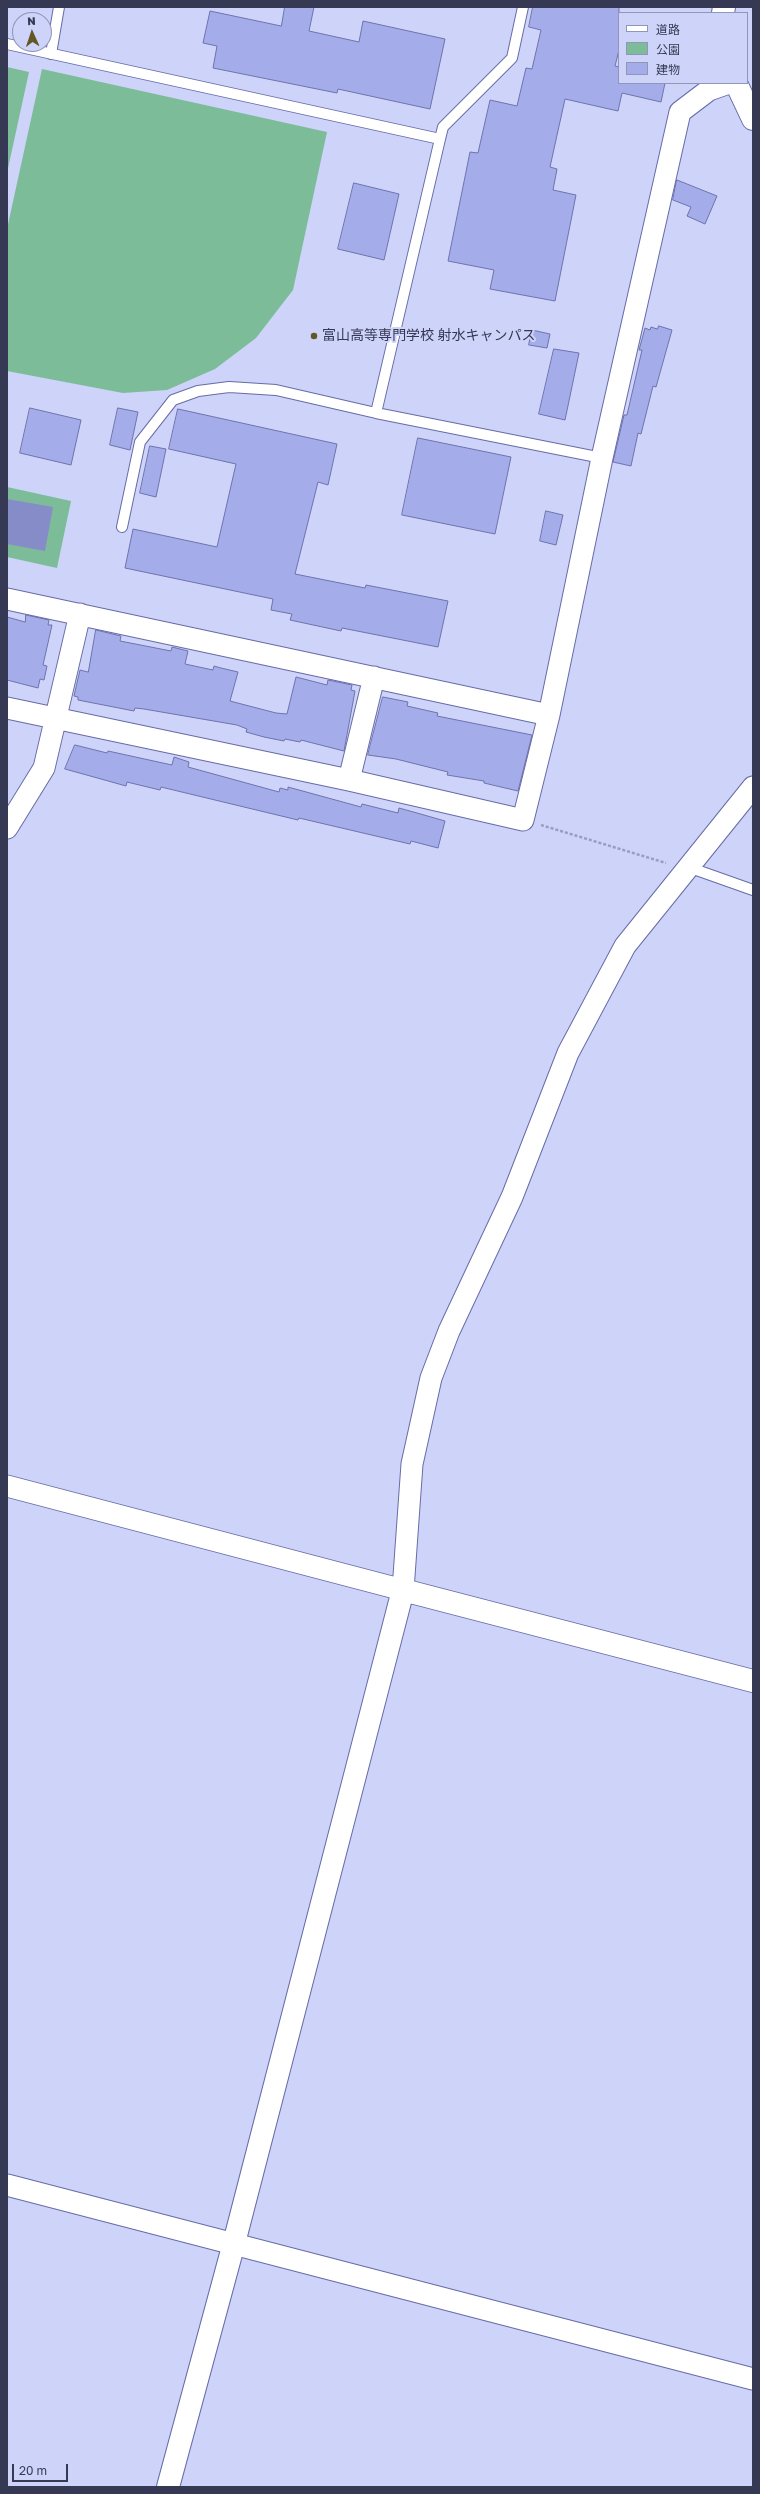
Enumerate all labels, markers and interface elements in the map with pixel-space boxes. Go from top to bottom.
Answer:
north arrow [12,12,52,52]
legend [618,12,748,84]
text: N [27,14,36,27]
text: 道路 [656,22,680,37]
text: 公園 [656,42,680,57]
text: 建物 [656,62,680,77]
place label: 富山高等専門学校 射水キャンパス [322,328,535,344]
marker: 富山高等専門学校 射水キャンパス [309,331,319,341]
scale bar [14,2456,70,2482]
text: 20 m [19,2463,47,2478]

